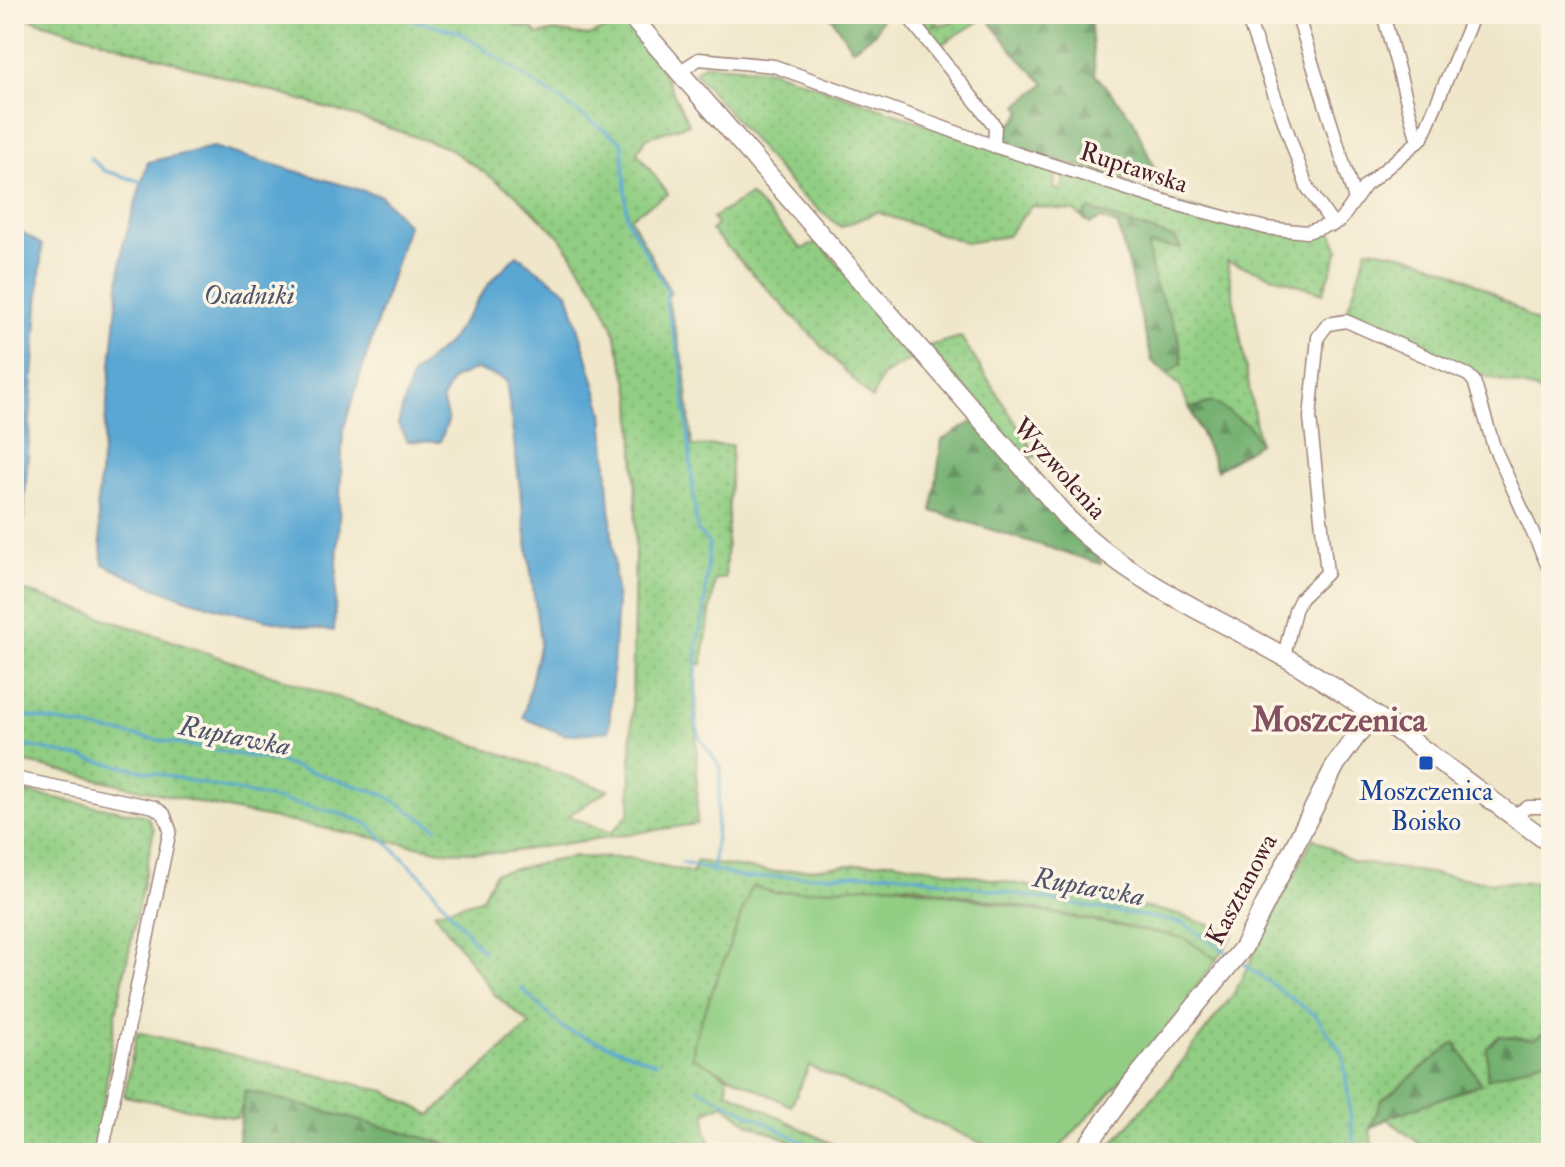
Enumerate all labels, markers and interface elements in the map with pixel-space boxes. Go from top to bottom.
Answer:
street label: Ruptawska [1075,135,1192,201]
water label: Osadniki [203,278,295,313]
street label: Wyzwolenia [1005,410,1113,526]
district label: Moszczenica [1250,699,1428,742]
water label: Ruptawka [175,708,293,764]
marker: Moszczenica Boisko [1417,754,1435,772]
place label: Moszczenica Boisko [1359,776,1493,838]
street label: Kasztanowa [1199,828,1285,951]
water label: Ruptawka [1029,860,1147,915]

